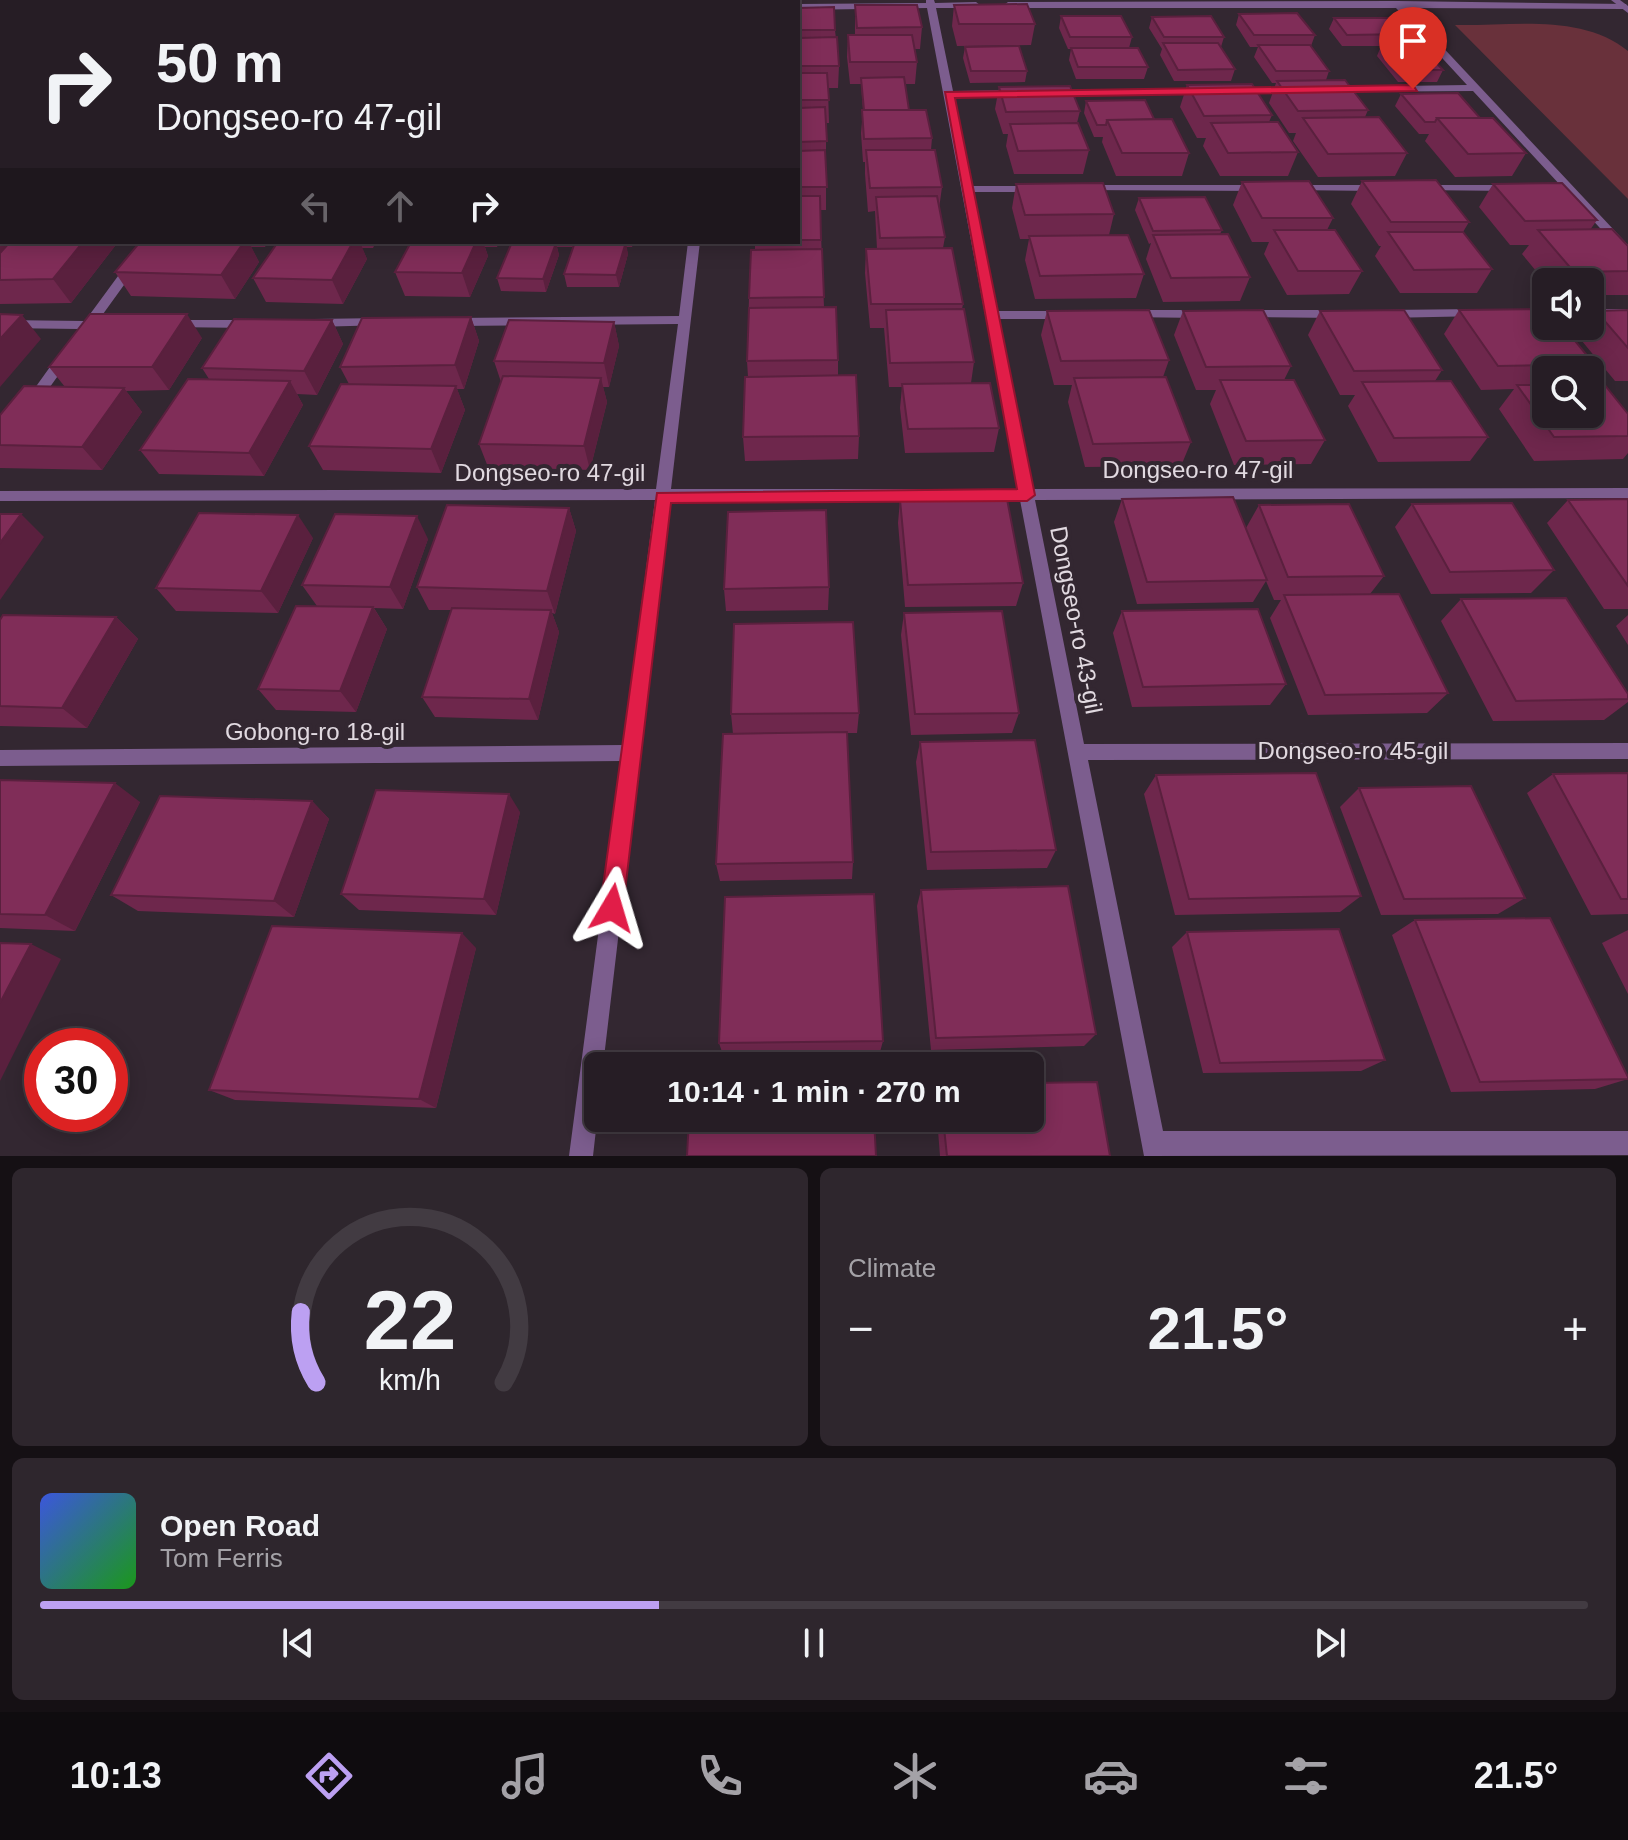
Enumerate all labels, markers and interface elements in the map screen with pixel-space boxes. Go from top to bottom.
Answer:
pin [1379,7,1447,89]
icon: arrive [1391,19,1435,63]
text: 50 m [156,31,284,94]
icon: right [24,32,128,136]
text: Dongseo-ro 47-gil [156,97,442,138]
icon: left [294,184,338,228]
icon: ahead [378,184,422,228]
icon: right [462,184,506,228]
map controls [1532,268,1604,428]
button: sound [1532,268,1604,340]
button: search [1532,356,1604,428]
street label: Dongseo-ro 47-gil [1103,456,1293,483]
street label: Dongseo-ro 47-gil [455,459,645,486]
street label: Dongseo-ro 43-gil [1045,524,1108,716]
street label: Gobong-ro 18-gil [225,718,405,745]
street label: Dongseo-ro 45-gil [1258,737,1448,764]
position arrow [570,866,654,950]
speed limit sign: 30 [24,1028,128,1132]
text: 10:14 · 1 min · 270 m [667,1075,961,1108]
text: Climate [848,1253,936,1283]
text: 22 [364,1274,456,1367]
text: 21.5° [1148,1295,1288,1362]
text: − [848,1304,874,1353]
text: + [1562,1304,1588,1353]
text: km/h [379,1364,441,1396]
text: Open Road [160,1509,320,1542]
text: Tom Ferris [160,1543,283,1573]
icon: previous [276,1621,320,1665]
icon: pause [792,1621,836,1665]
icon: next [1308,1621,1352,1665]
icon: directions [301,1748,357,1804]
icon: music [497,1748,553,1804]
icon: phone [692,1748,748,1804]
icon: climate [887,1748,943,1804]
icon: car [1083,1748,1139,1804]
icon: filters [1278,1748,1334,1804]
text: 10:13 [70,1755,162,1796]
text: 21.5° [1474,1755,1558,1796]

